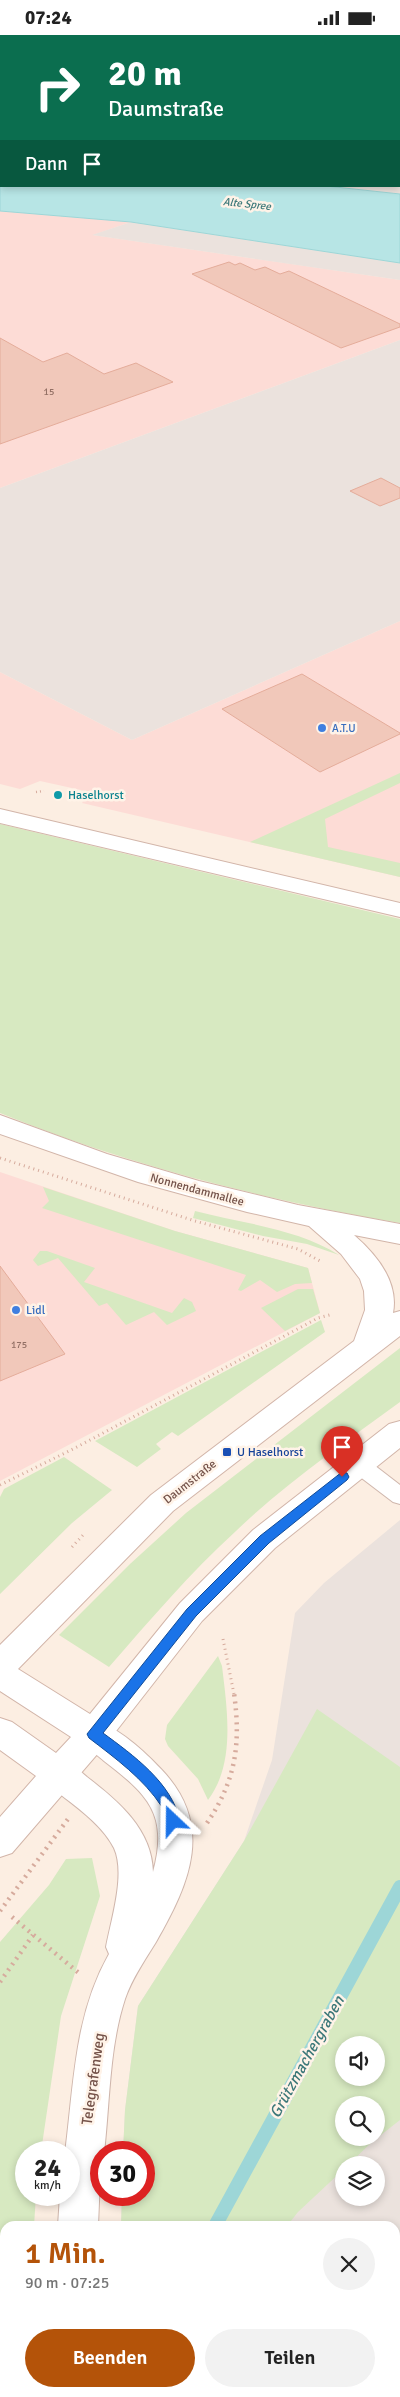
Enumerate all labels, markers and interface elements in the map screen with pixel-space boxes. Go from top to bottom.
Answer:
text: 07:24 [25,6,72,30]
text: 20 m [108,52,182,95]
icon: right [25,55,90,120]
text: Daumstraße [108,95,224,122]
icon: arrive [78,150,106,178]
text: Dann [25,152,68,176]
water label: Alte Spree [222,195,272,213]
house number: 15 [44,386,54,398]
marker: A.T.U [316,722,328,734]
place label: A.T.U [332,722,356,735]
place label: Haselhorst [68,788,124,803]
marker: Haselhorst [52,789,64,801]
street label: Nonnendammallee [148,1170,246,1210]
place label: Lidl [26,1303,46,1318]
marker: Lidl [10,1304,22,1316]
house number: 175 [11,1339,27,1351]
pin [321,1426,363,1477]
icon: arrive [328,1433,356,1461]
place label: U Haselhorst [237,1445,303,1460]
marker: U Haselhorst [221,1446,233,1458]
street label: Daumstraße [160,1457,220,1507]
position arrow [146,1794,198,1846]
water label: Grützmachergraben [265,1991,349,2121]
street label: Telegrafenweg [78,2032,108,2126]
map controls [335,2036,385,2206]
button: sound [335,2036,385,2086]
button: search [335,2096,385,2146]
speed limit sign: 30 [90,2141,155,2206]
text: 24 [34,2152,61,2183]
button: layers [335,2156,385,2206]
text: km/h [34,2178,61,2193]
text: 1 Min. [25,2235,106,2272]
button: close [323,2238,375,2290]
text: 90 m · 07:25 [25,2273,109,2293]
button: Beenden [25,2329,195,2387]
button: Teilen [205,2329,375,2387]

